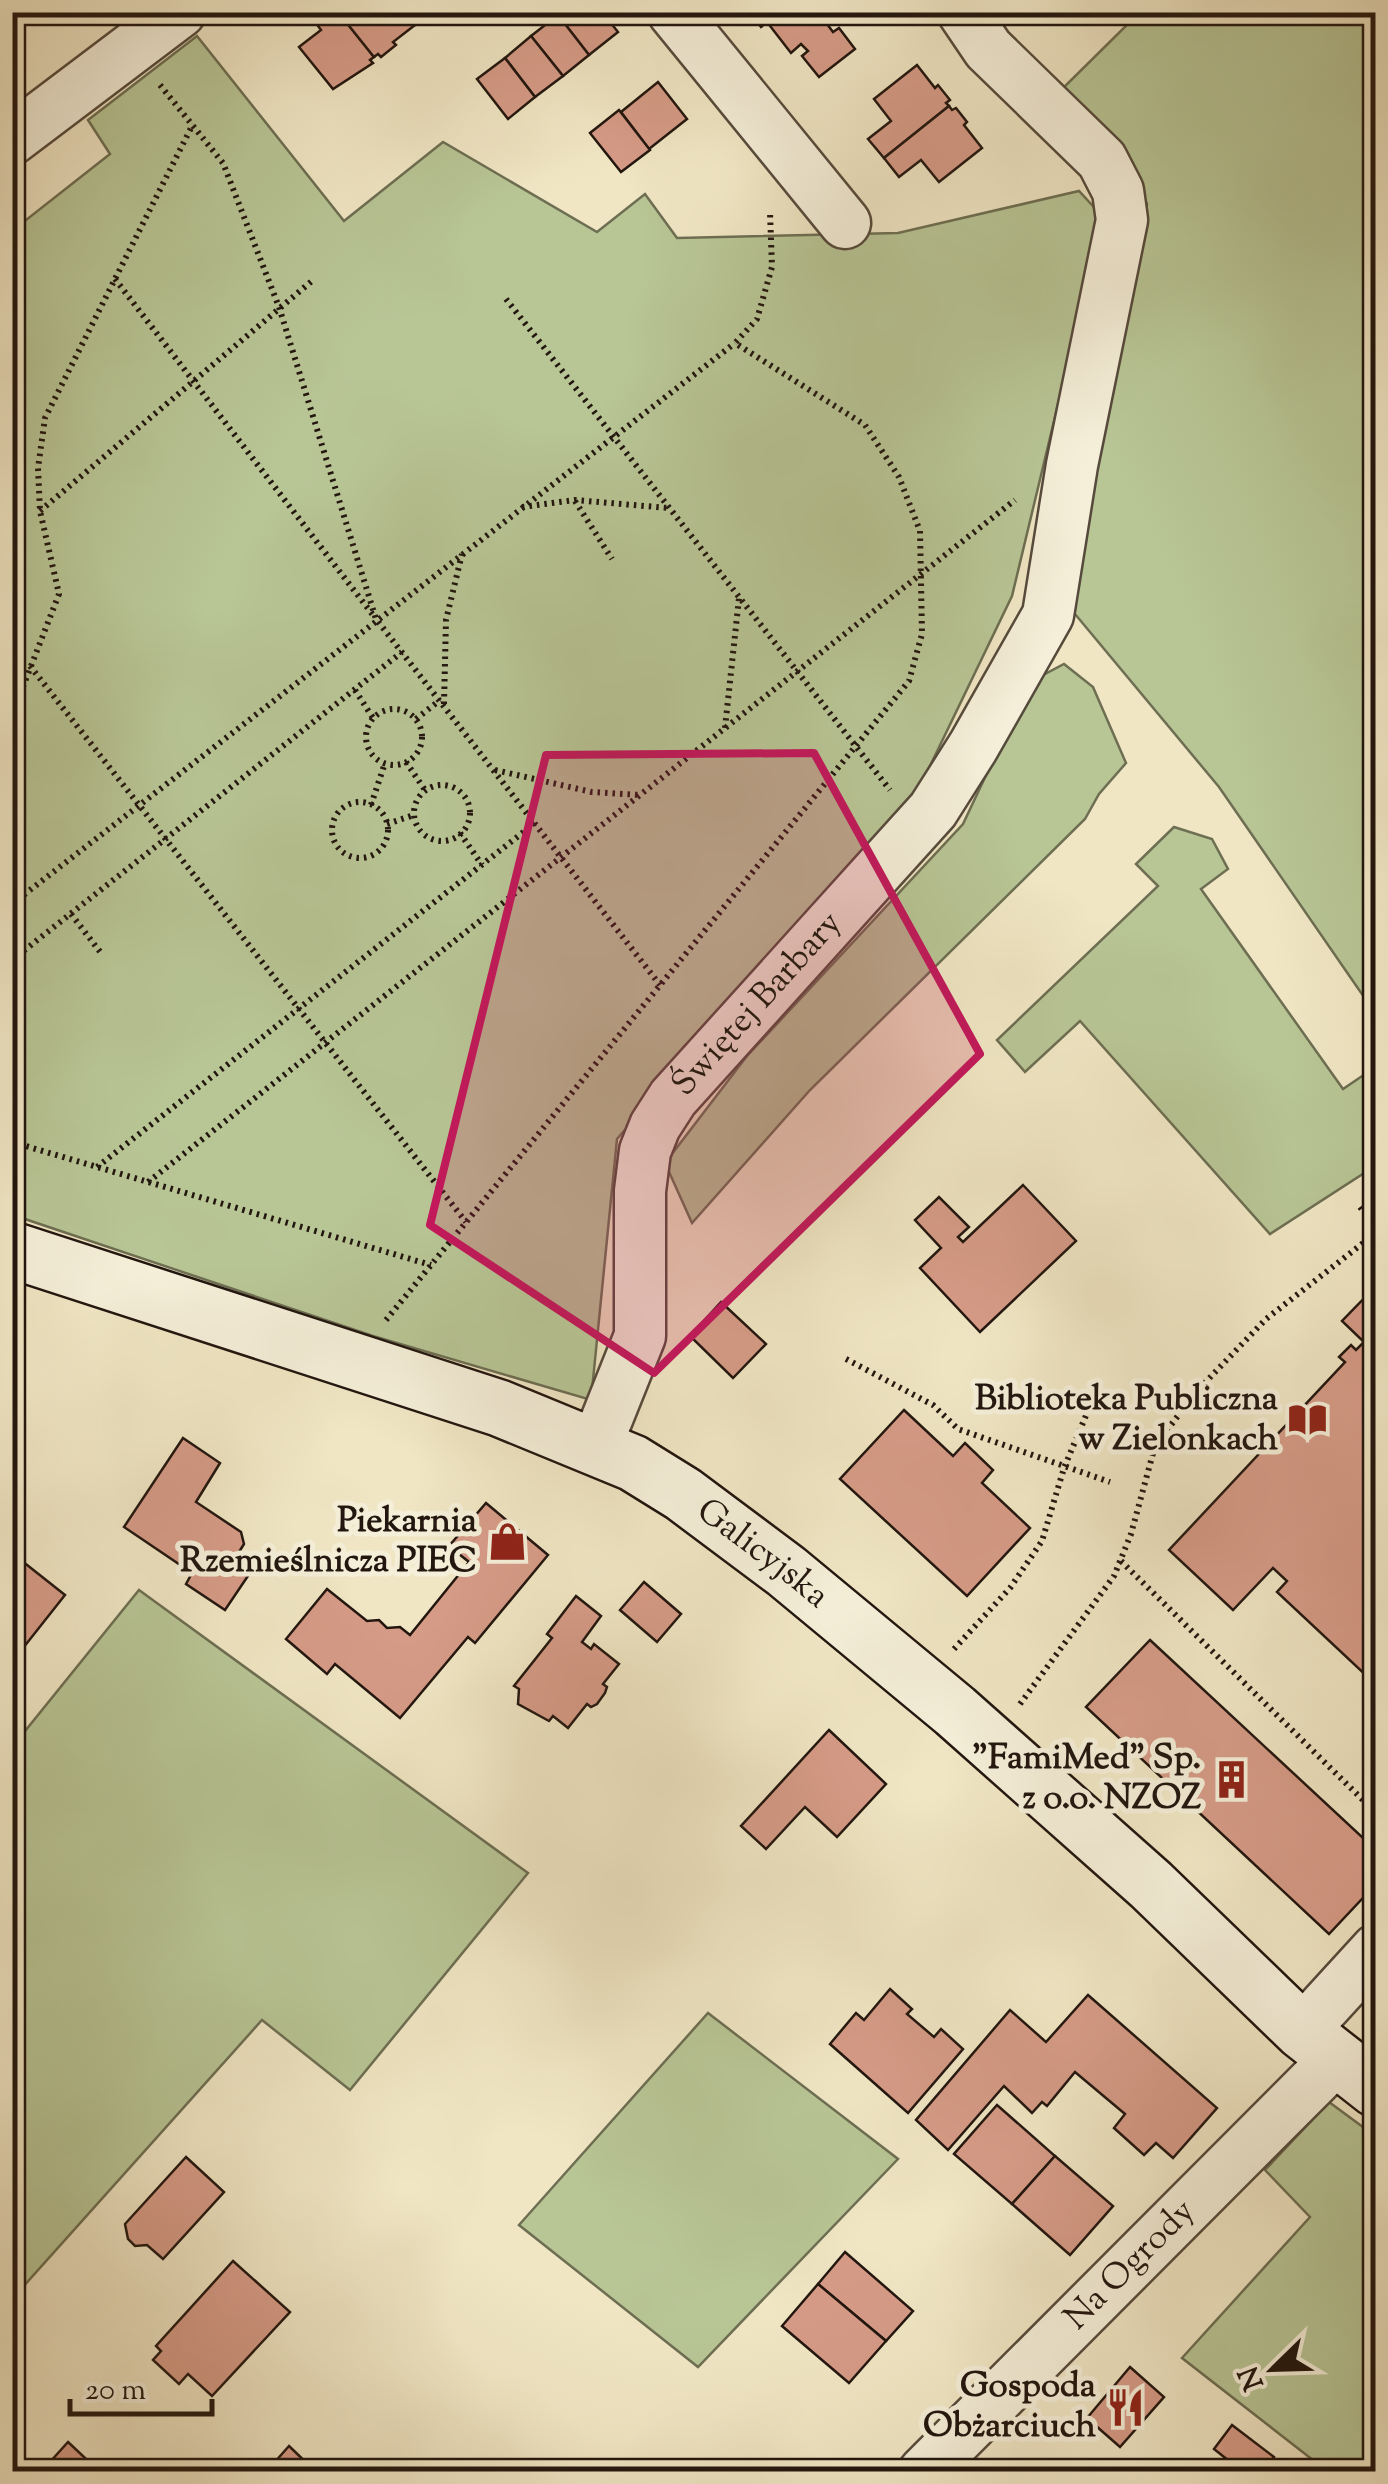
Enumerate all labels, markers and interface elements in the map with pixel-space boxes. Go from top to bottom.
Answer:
street label: Świętej Barbary [660,900,855,1108]
place label: Biblioteka Publiczna w Zielonkach [975,1375,1278,1466]
library icon: Biblioteka Publiczna w Zielonkach [1287,1399,1329,1441]
street label: Galicyjska [685,1487,840,1622]
place label: Piekarnia Rzemieślnicza PIEC [180,1497,477,1588]
shop icon: Piekarnia Rzemieślnicza PIEC [486,1521,528,1563]
place label: "FamiMed" Sp. z o.o. NZOZ [972,1734,1201,1825]
building icon: "FamiMed" Sp. z o.o. NZOZ [1210,1758,1252,1800]
street label: Na Ogrody [1053,2188,1207,2343]
north arrow [1223,2319,1323,2419]
scale bar [70,2354,212,2416]
text: N [1230,2359,1276,2396]
place label: Gospoda Obżarciuch [923,2362,1096,2453]
text: 20 m [85,2370,146,2413]
restaurant icon: Gospoda Obżarciuch [1105,2386,1147,2428]

